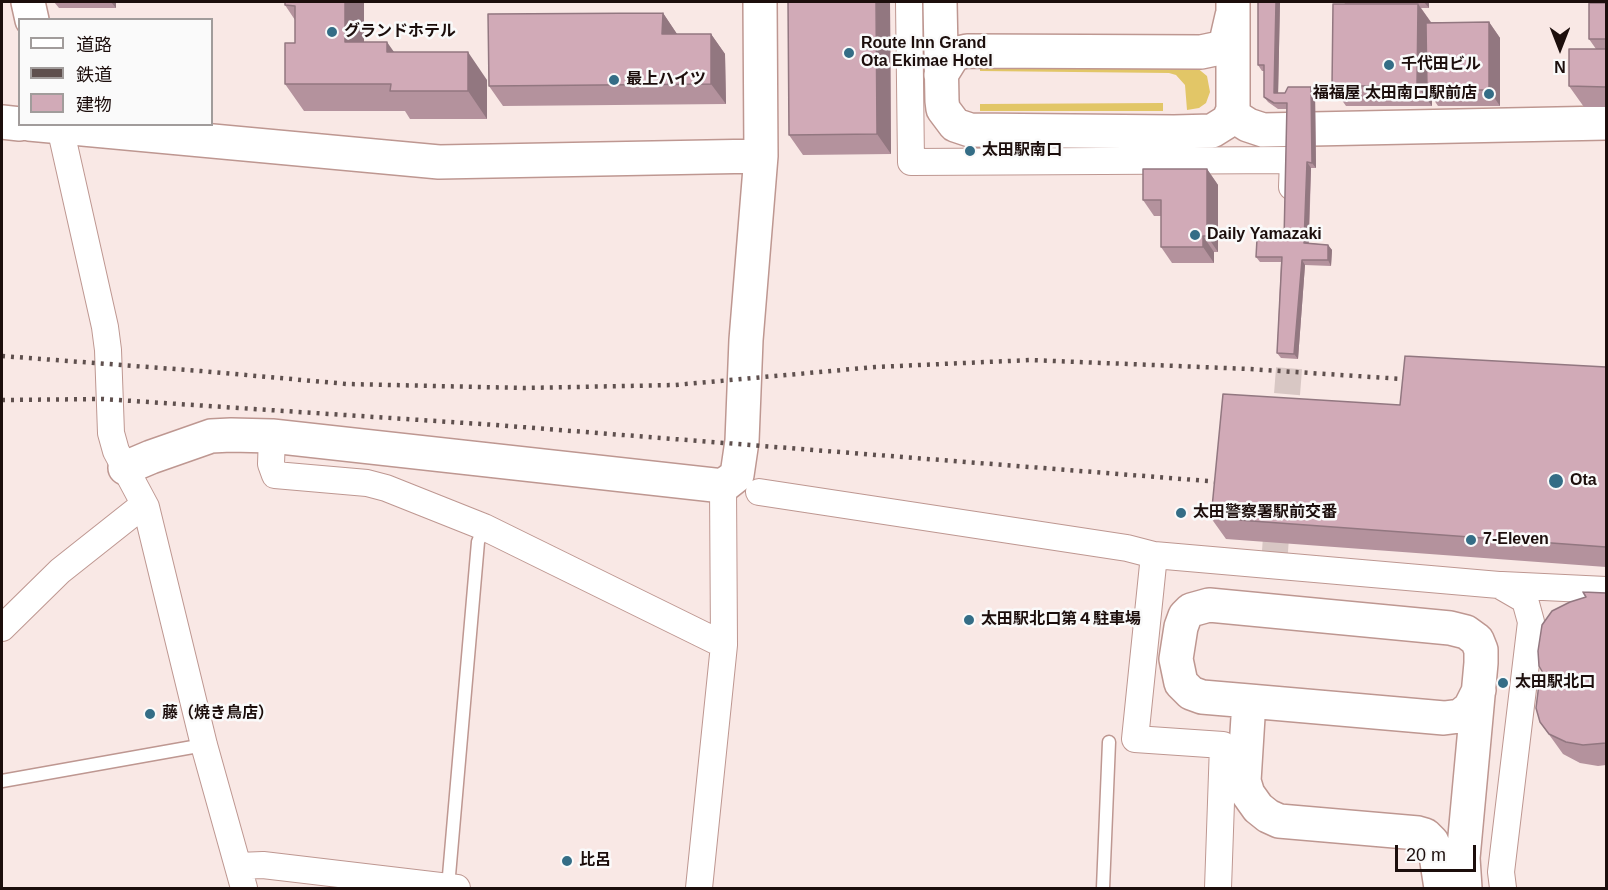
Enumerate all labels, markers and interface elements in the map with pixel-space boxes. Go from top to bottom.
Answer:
legend [18,18,213,126]
north arrow [1530,18,1590,78]
place label: グランドホテル [344,22,456,42]
marker: グランドホテル [325,25,339,39]
place label: Route Inn Grand Ota Ekimae Hotel [861,34,993,72]
text: 道路 [76,35,112,55]
marker: Route Inn Grand Ota Ekimae Hotel [842,46,856,60]
place label: 千代田ビル [1401,55,1481,75]
marker: 千代田ビル [1382,58,1396,72]
text: N [1554,58,1566,75]
text: 鉄道 [76,65,112,85]
place label: 最上ハイツ [626,70,706,90]
marker: 最上ハイツ [607,73,621,87]
place label: 福福屋 太田南口駅前店 [1313,84,1477,104]
marker: 福福屋 太田南口駅前店 [1482,87,1496,101]
text: 建物 [76,95,112,115]
place label: 太田駅南口 [982,141,1062,161]
marker: 太田駅南口 [963,144,977,158]
place label: Daily Yamazaki [1207,225,1322,245]
marker: Daily Yamazaki [1188,228,1202,242]
place label: Ota [1570,471,1597,491]
marker: Ota [1547,472,1565,490]
place label: 太田警察署駅前交番 [1193,503,1337,523]
marker: 太田警察署駅前交番 [1174,506,1188,520]
place label: 7-Eleven [1483,530,1549,550]
marker: 7-Eleven [1464,533,1478,547]
place label: 太田駅北口第４駐車場 [981,610,1141,630]
marker: 太田駅北口第４駐車場 [962,613,976,627]
place label: 太田駅北口 [1515,673,1595,693]
marker: 太田駅北口 [1496,676,1510,690]
place label: 藤（焼き鳥店） [162,704,274,724]
marker: 藤（焼き鳥店） [143,707,157,721]
scale bar [1398,833,1479,871]
text: 20 m [1406,845,1446,865]
place label: 比呂 [579,851,611,871]
marker: 比呂 [560,854,574,868]

